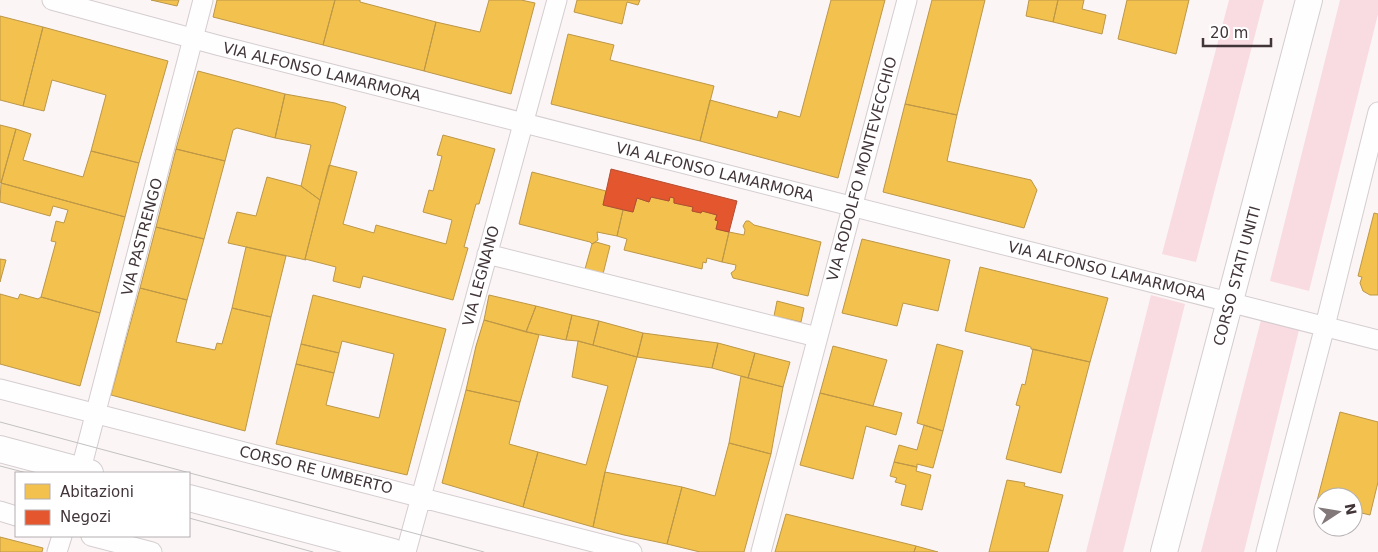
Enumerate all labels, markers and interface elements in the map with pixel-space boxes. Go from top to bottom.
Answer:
scale bar [1203,15,1270,47]
text: 20 m [1210,24,1248,42]
street label: VIA ALFONSO LAMARMORA [221,39,424,106]
street label: VIA RODOLFO MONTEVECCHIO [823,55,901,283]
street label: VIA ALFONSO LAMARMORA [614,139,817,206]
street label: VIA PASTRENGO [118,176,166,298]
street label: CORSO STATI UNITI [1210,204,1264,348]
street label: VIA LEGNANO [459,224,503,328]
street label: VIA ALFONSO LAMARMORA [1006,238,1209,305]
street label: CORSO RE UMBERTO [237,442,395,498]
legend [15,472,190,537]
text: Abitazioni [60,483,134,501]
north arrow [1313,487,1363,537]
text: N [1342,502,1360,517]
text: Negozi [60,508,111,526]

